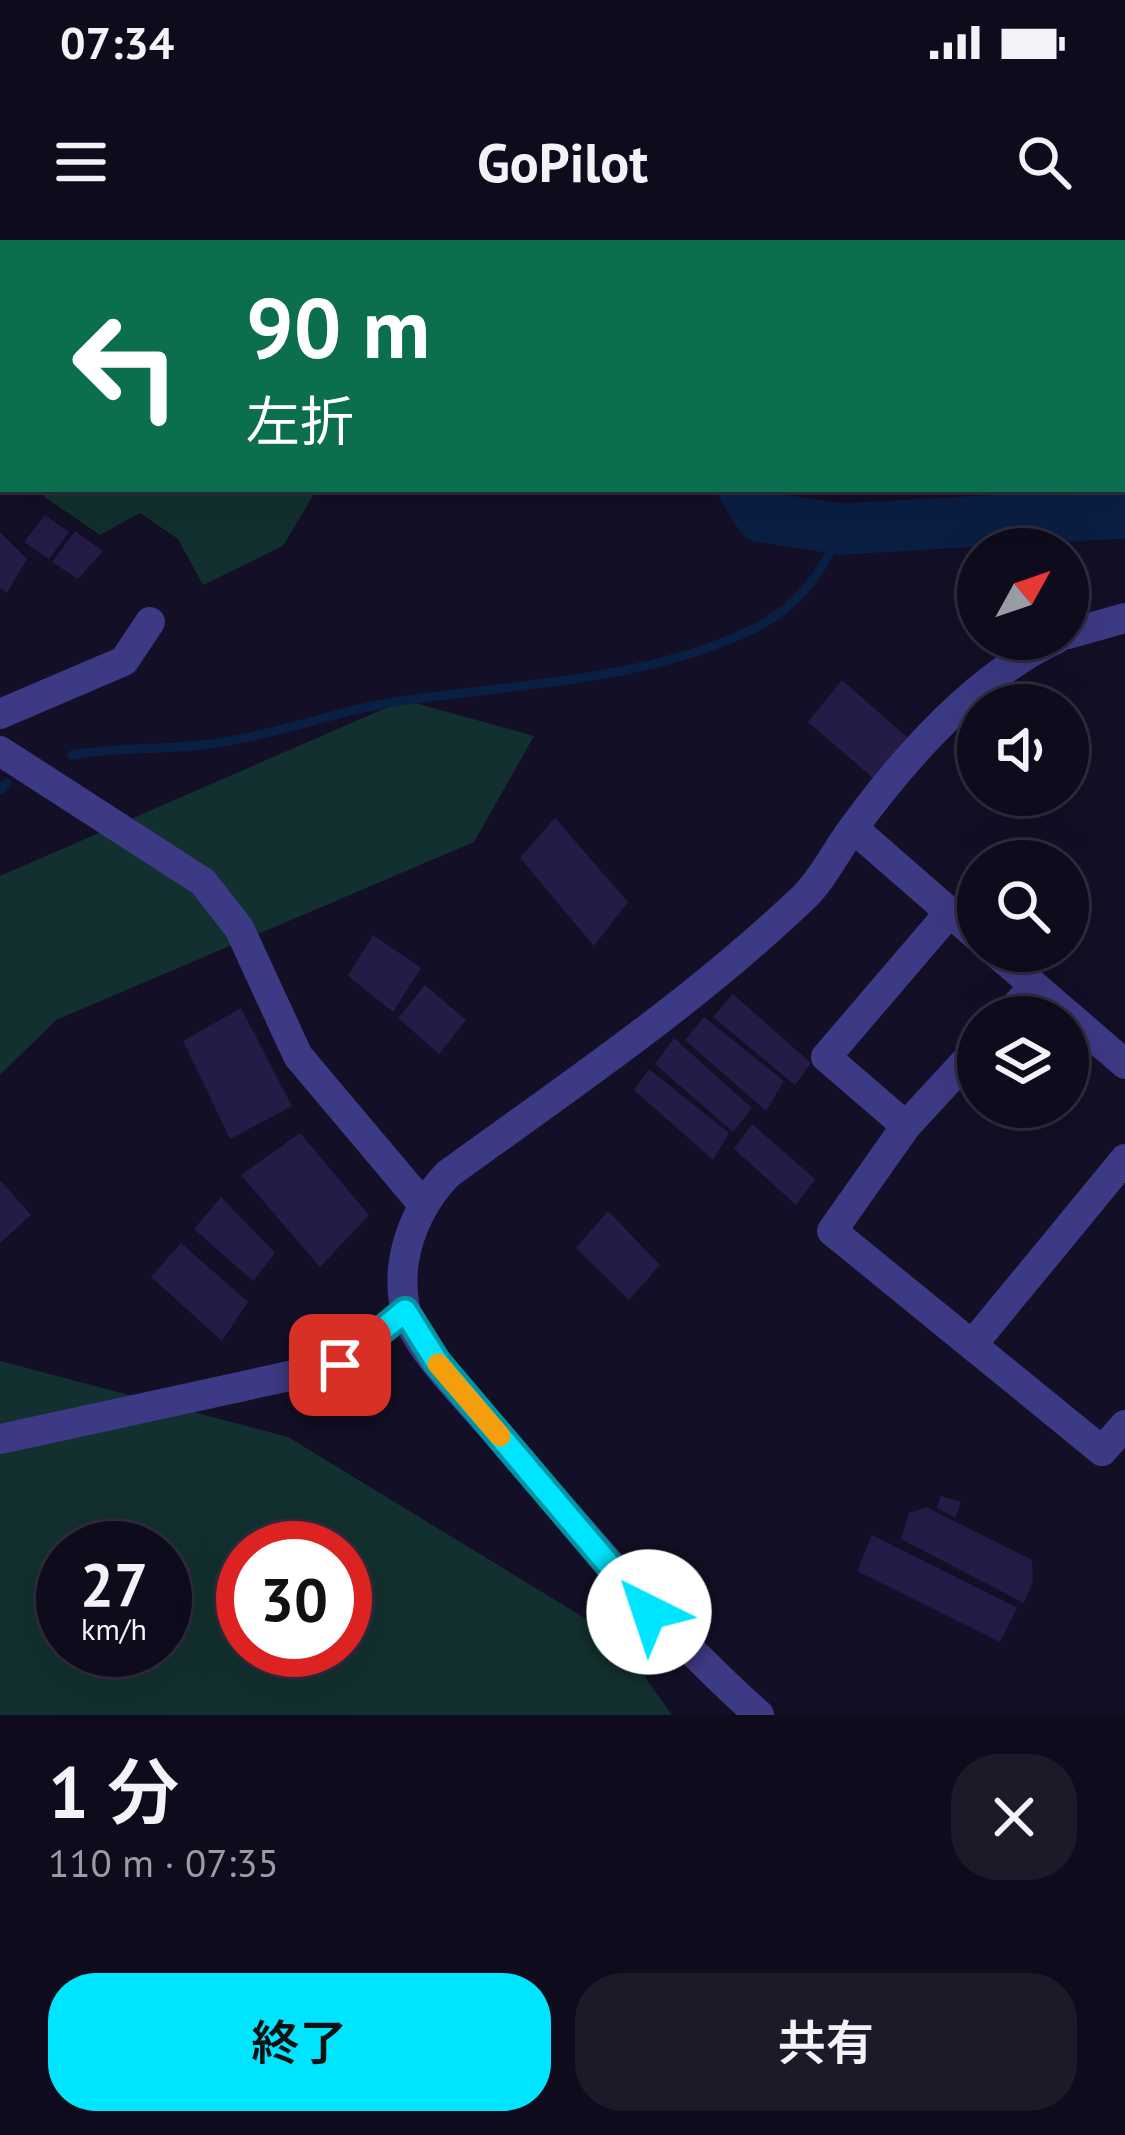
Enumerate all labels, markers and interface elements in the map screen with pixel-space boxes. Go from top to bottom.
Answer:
text: 07:34 [60,13,174,71]
text: GoPilot [477,127,648,197]
icon: menu [48,129,114,195]
icon: search [1011,129,1077,195]
text: 90 m [246,272,430,381]
icon: left [48,288,204,444]
text: 左折 [246,386,354,456]
north arrow [957,528,1089,660]
map controls [957,528,1089,1128]
button: sound [957,684,1089,816]
button: search [957,840,1089,972]
button: layers [957,996,1089,1128]
pin [289,1314,391,1416]
icon: arrive [307,1332,373,1398]
speed limit sign: 30 [216,1521,372,1677]
text: 27 [80,1545,148,1623]
position arrow [586,1549,712,1675]
text: km/h [81,1609,147,1648]
text: 1 分 [48,1745,179,1838]
button: close [951,1754,1077,1880]
text: 110 m · 07:35 [48,1837,279,1888]
button: 終了 [48,1973,551,2111]
button: 共有 [575,1973,1077,2111]

